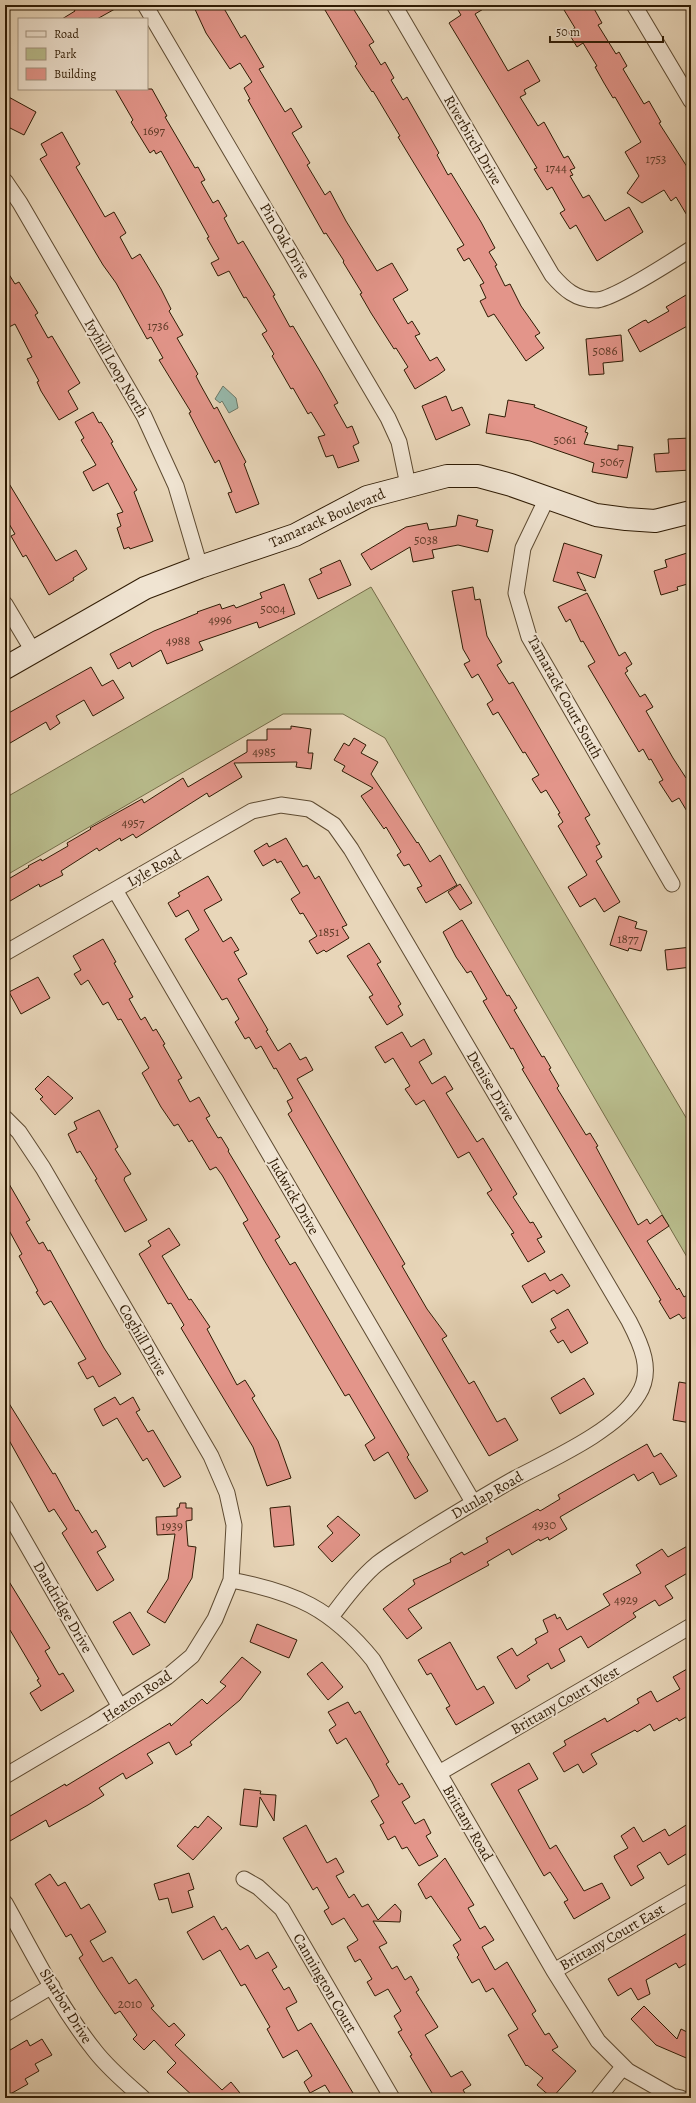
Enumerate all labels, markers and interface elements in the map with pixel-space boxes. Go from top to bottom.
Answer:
legend [18,18,148,90]
scale bar [550,18,663,44]
text: 50 m [556,24,580,40]
text: Road [54,26,80,42]
text: Park [54,46,77,62]
text: Building [54,66,96,82]
street label: Riverbirch Drive [439,91,507,189]
house number: 1697 [143,122,165,139]
house number: 1753 [646,150,666,167]
house number: 1744 [545,159,567,176]
street label: Pin Oak Drive [255,199,315,283]
street label: Ivyhill Loop North [80,315,152,421]
house number: 1736 [147,317,169,334]
house number: 5086 [593,342,617,359]
house number: 5061 [554,431,577,448]
house number: 5067 [600,453,625,470]
street label: Tamarack Boulevard [266,483,389,553]
house number: 5038 [414,531,438,548]
house number: 5004 [260,600,286,617]
house number: 4996 [208,611,232,628]
house number: 4988 [166,632,190,649]
street label: Tamarack Court South [523,632,607,762]
house number: 4985 [252,743,276,760]
house number: 4957 [122,814,145,831]
street label: Lyle Road [124,844,185,891]
house number: 1851 [319,923,340,940]
house number: 1877 [617,930,639,947]
street label: Denise Drive [462,1047,520,1125]
street label: Judwick Drive [264,1154,324,1238]
street label: Coghill Drive [114,1300,172,1380]
street label: Dunlap Road [448,1466,527,1524]
house number: 4930 [532,1516,556,1533]
house number: 1939 [161,1517,183,1534]
street label: Dandridge Drive [29,1558,97,1657]
house number: 4929 [614,1591,638,1608]
street label: Brittany Court West [507,1661,623,1739]
street label: Heaton Road [98,1665,176,1727]
street label: Brittany Road [438,1781,498,1865]
street label: Brittany Court East [556,1899,668,1975]
street label: Cannington Court [288,1930,362,2036]
street label: Sharbot Drive [35,1965,97,2048]
house number: 2010 [118,1995,142,2012]

